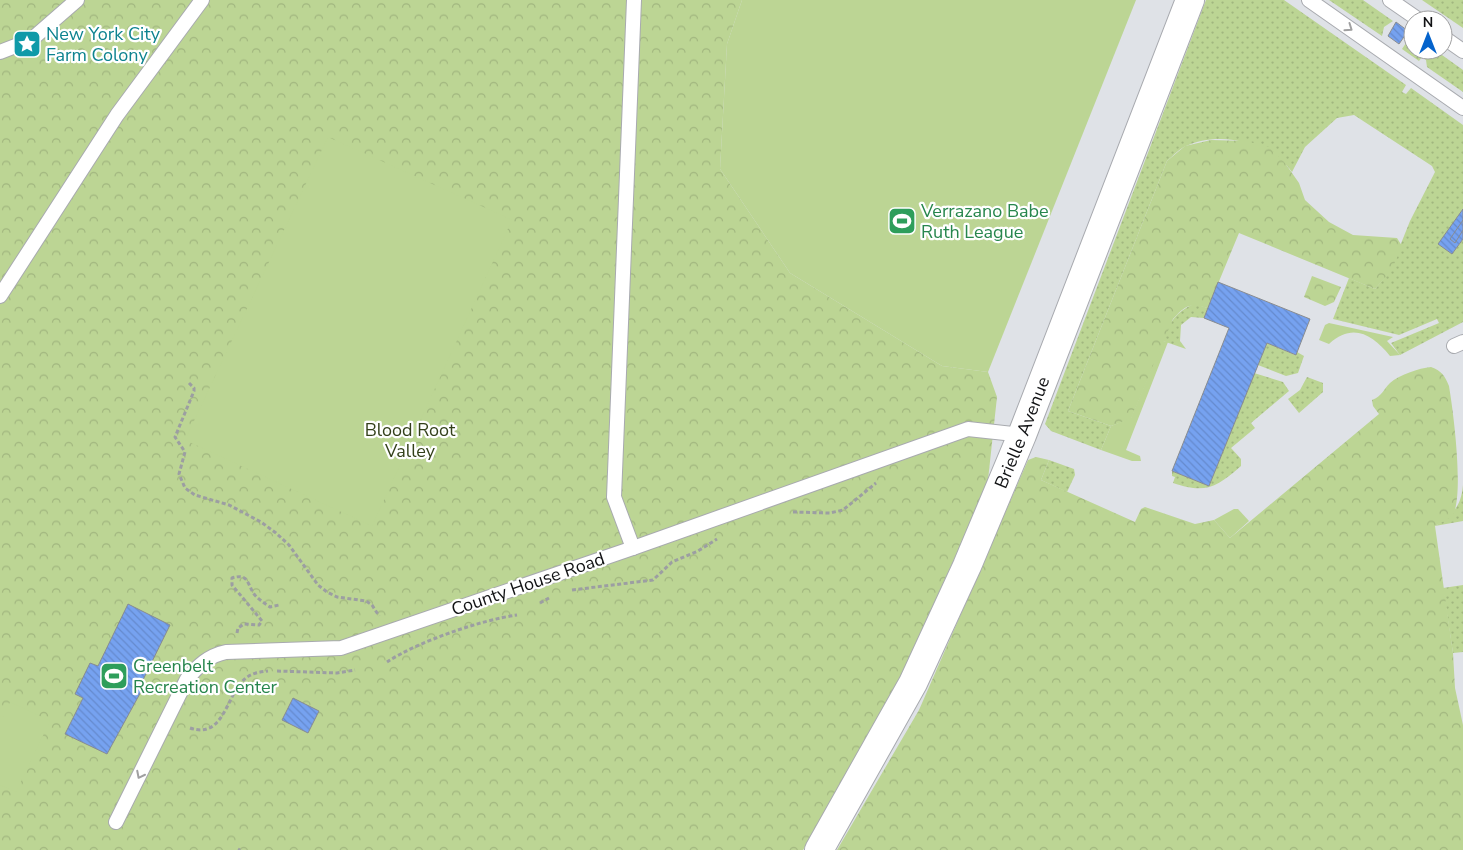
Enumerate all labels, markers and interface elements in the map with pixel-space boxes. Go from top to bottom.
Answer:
north arrow [1403,10,1453,60]
text: N [1423,13,1433,32]
place label: New York City Farm Colony [46,22,161,67]
one-way arrow [1343,22,1353,31]
place icon: New York City Farm Colony [12,29,42,59]
place label: Verrazano Babe Ruth League [920,199,1049,244]
sports icon: Verrazano Babe Ruth League [887,206,917,236]
street label: Brielle Avenue [989,373,1055,492]
park label: Blood Root Valley [365,418,456,463]
street label: County House Road [448,547,608,621]
place label: Greenbelt Recreation Center [133,654,278,699]
sports icon: Greenbelt Recreation Center [99,661,129,691]
one-way arrow [136,770,146,779]

